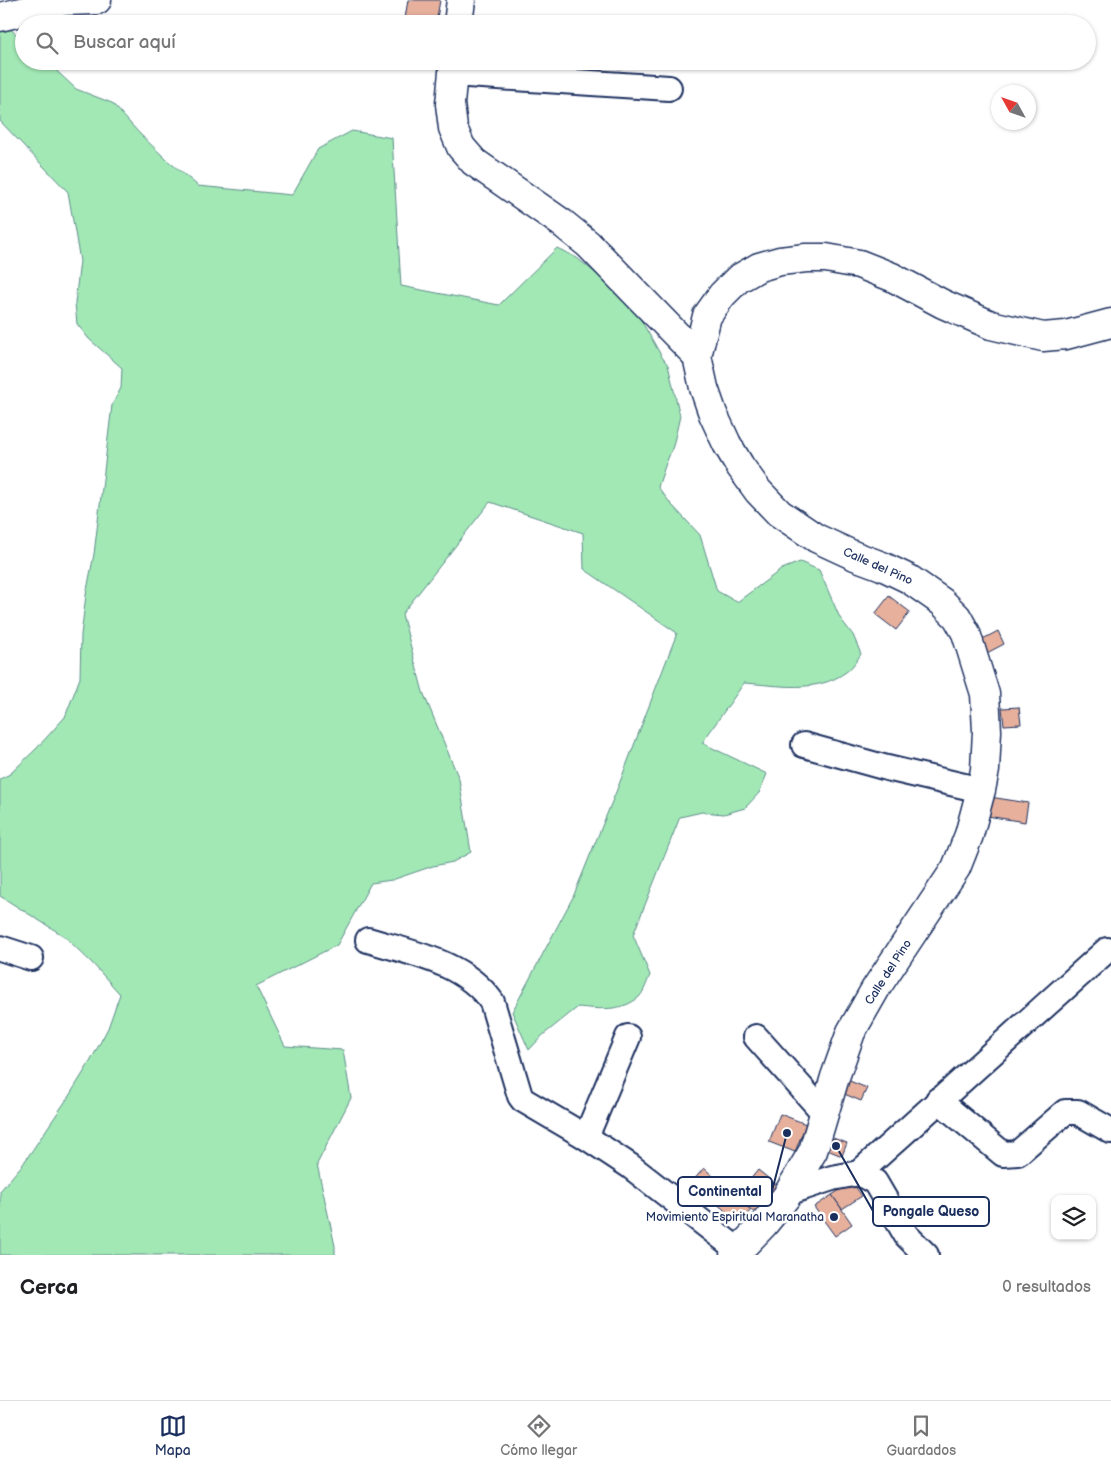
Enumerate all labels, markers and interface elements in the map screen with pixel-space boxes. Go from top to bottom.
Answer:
search box [15,15,1096,70]
icon: search [33,29,61,57]
text: Buscar aquí [73,31,176,54]
north arrow [991,85,1036,130]
street label: Calle del Pino [841,544,915,589]
street label: Calle del Pino [862,937,915,1008]
callout: Continental [678,1177,772,1206]
text: Continental [688,1183,762,1200]
map controls [1051,1195,1096,1240]
button: layers [1051,1195,1096,1240]
callout: Pongale Queso [873,1197,989,1226]
text: Pongale Queso [883,1203,979,1220]
place label: Movimiento Espiritual Maranatha [646,1210,824,1225]
marker: Movimiento Espiritual Maranatha [828,1211,840,1223]
text: Cerca [20,1275,78,1300]
text: 0 resultados [1002,1278,1091,1297]
tab: Mapa [155,1412,191,1459]
tab: Cómo llegar [500,1412,577,1459]
tab: Guardados [886,1412,956,1459]

